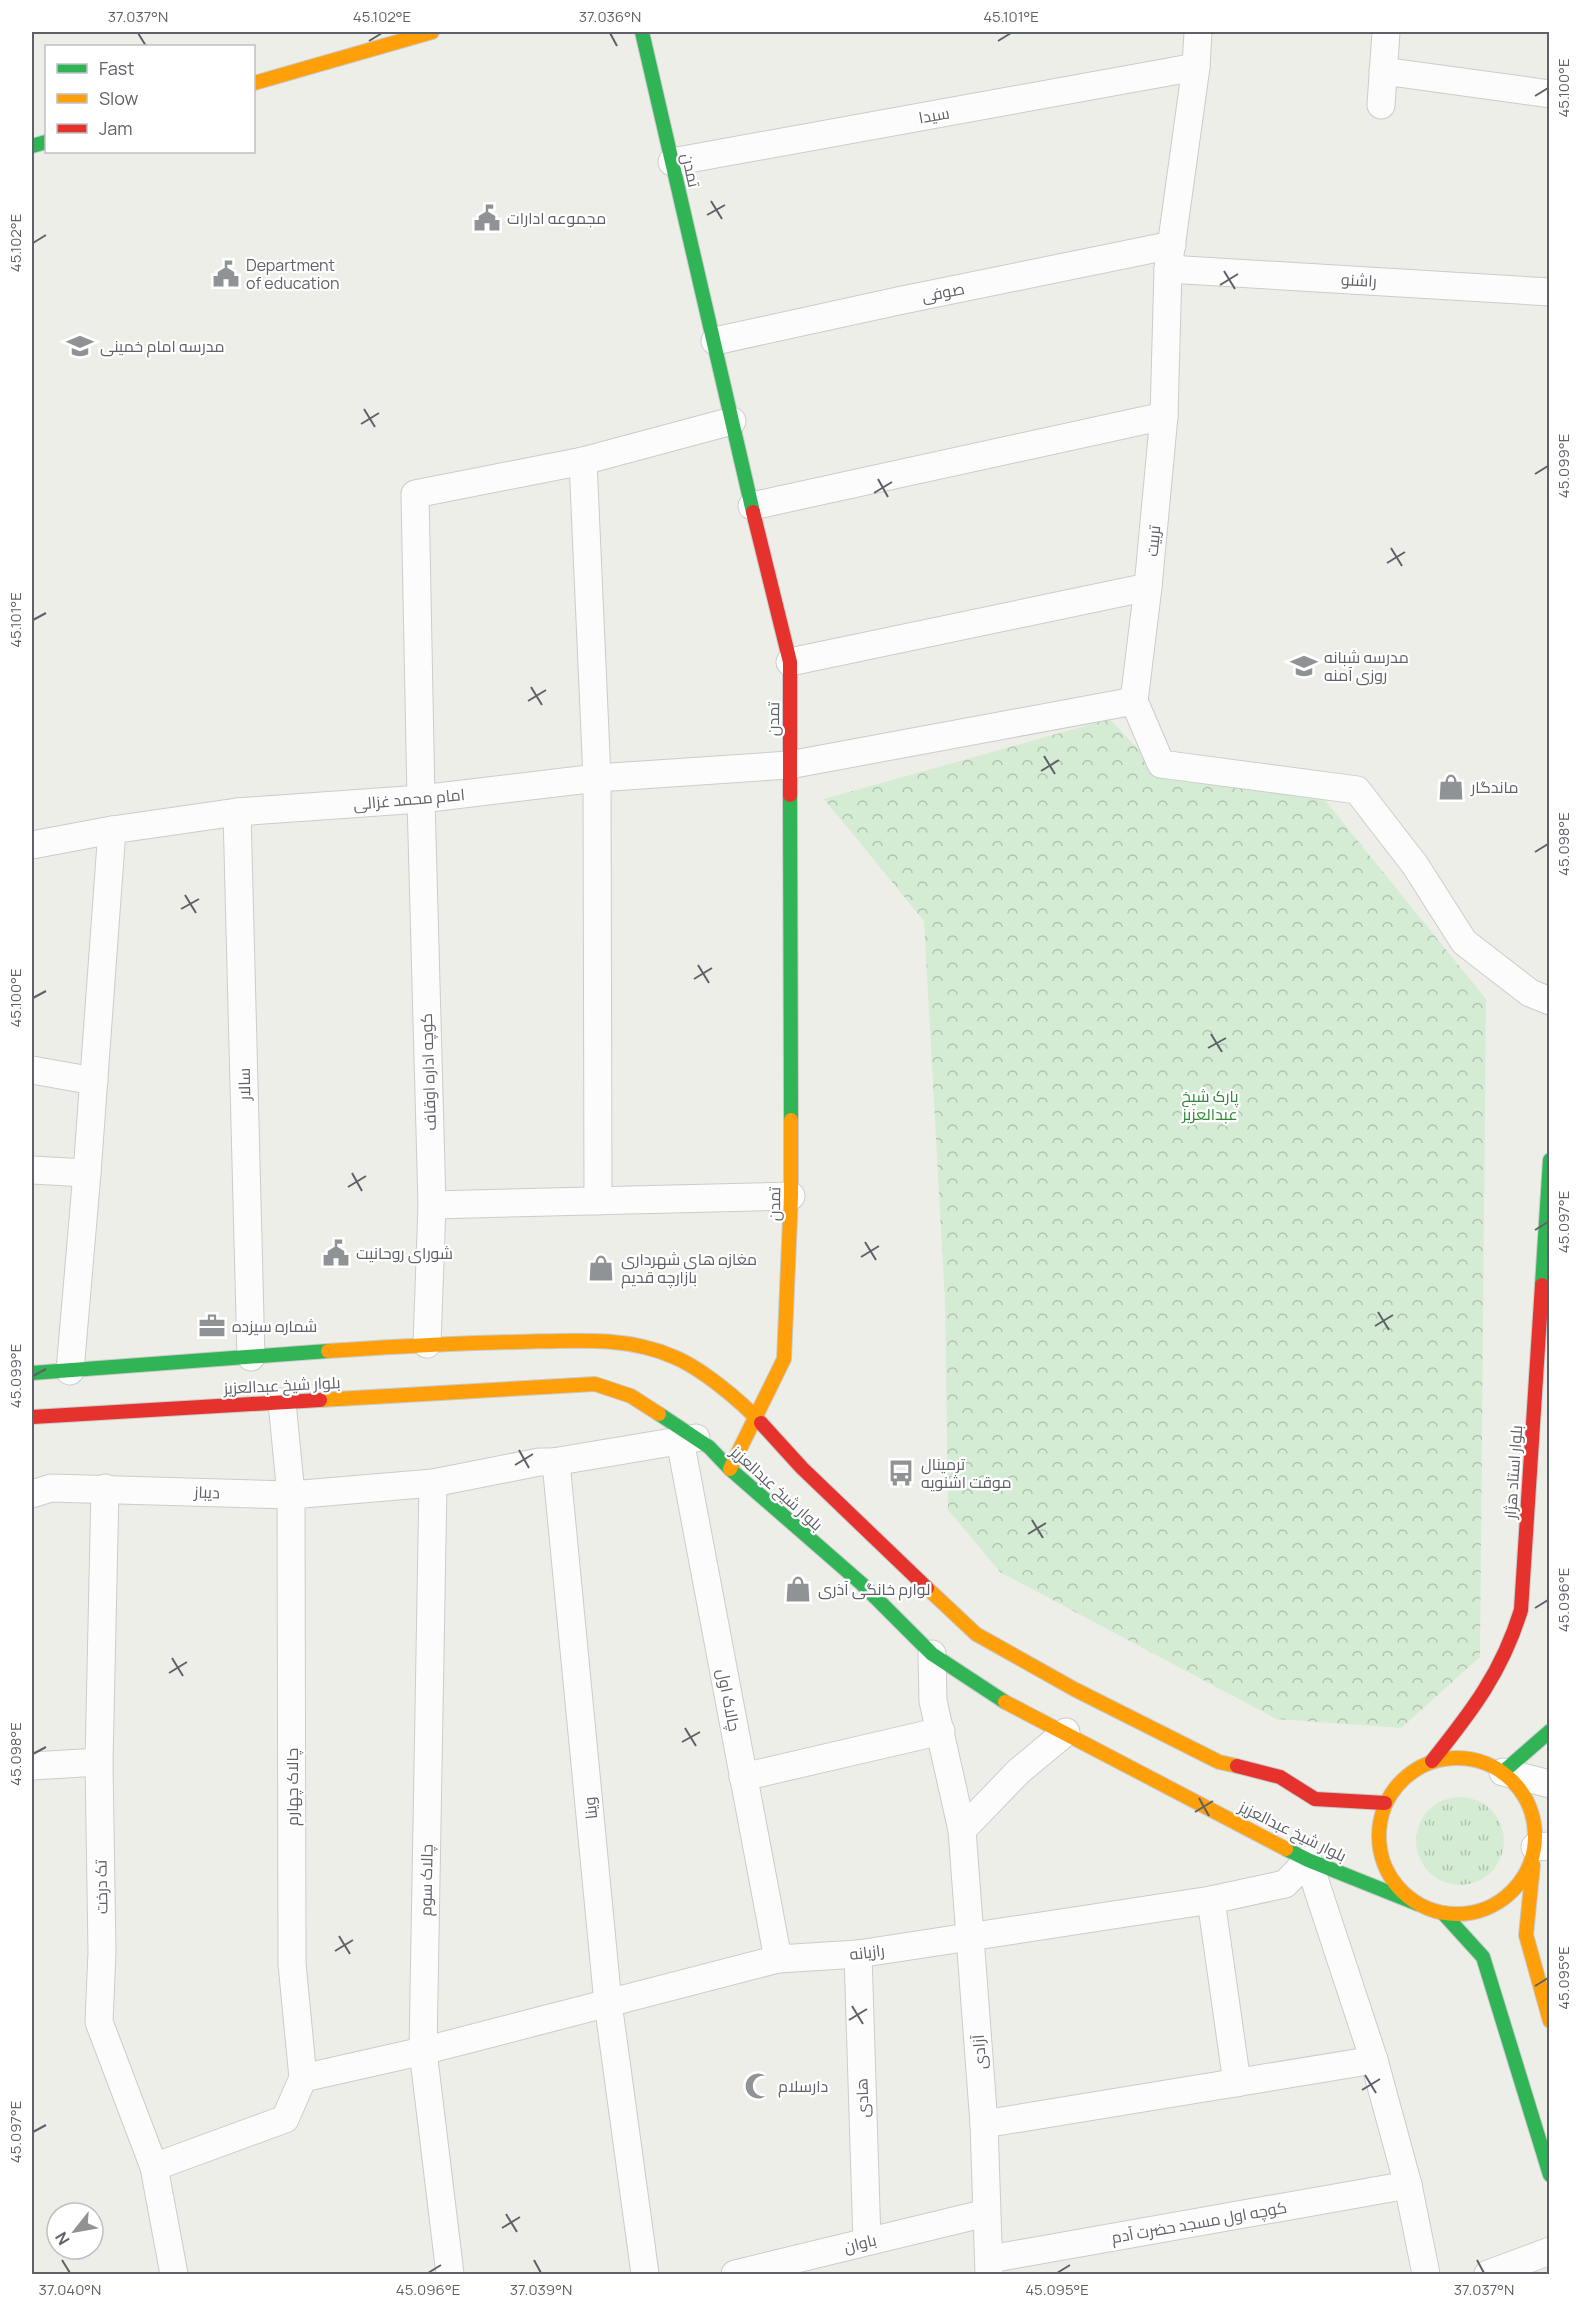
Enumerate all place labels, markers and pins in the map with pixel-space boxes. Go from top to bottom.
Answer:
public building icon: مجموعه ادارات [472,203,502,233]
place label: مجموعه ادارات [507,207,606,229]
place label: Department of education [246,254,339,294]
public building icon: Department of education [211,259,241,289]
school or university icon: مدرسه امام خمینی [65,331,95,361]
place label: مدرسه امام خمینی [100,335,224,358]
place label: مدرسه شبانه روزی آمنه [1324,646,1409,686]
school or university icon: مدرسه شبانه روزی آمنه [1289,651,1319,681]
shop icon: ماندگار [1436,772,1466,802]
place label: ماندگار [1470,776,1519,798]
public building icon: شورای روحانیت [321,1238,351,1268]
place label: شورای روحانیت [356,1242,453,1264]
place label: مغازه های شهرداری بازارچه قدیم [621,1248,757,1289]
shop icon: مغازه های شهرداری بازارچه قدیم [586,1253,616,1283]
office icon: شماره سیزده [197,1311,227,1341]
place label: شماره سیزده [232,1315,317,1337]
place label: ترمینال موقت اشنویه [921,1453,1012,1493]
bus stop icon: ترمینال موقت اشنویه [886,1458,916,1488]
shop icon: لوارم خانگی آذری [783,1574,813,1604]
place label: لوارم خانگی آذری [818,1578,931,1601]
mosque icon: دارسلام [743,2071,773,2101]
place label: دارسلام [778,2075,828,2098]

